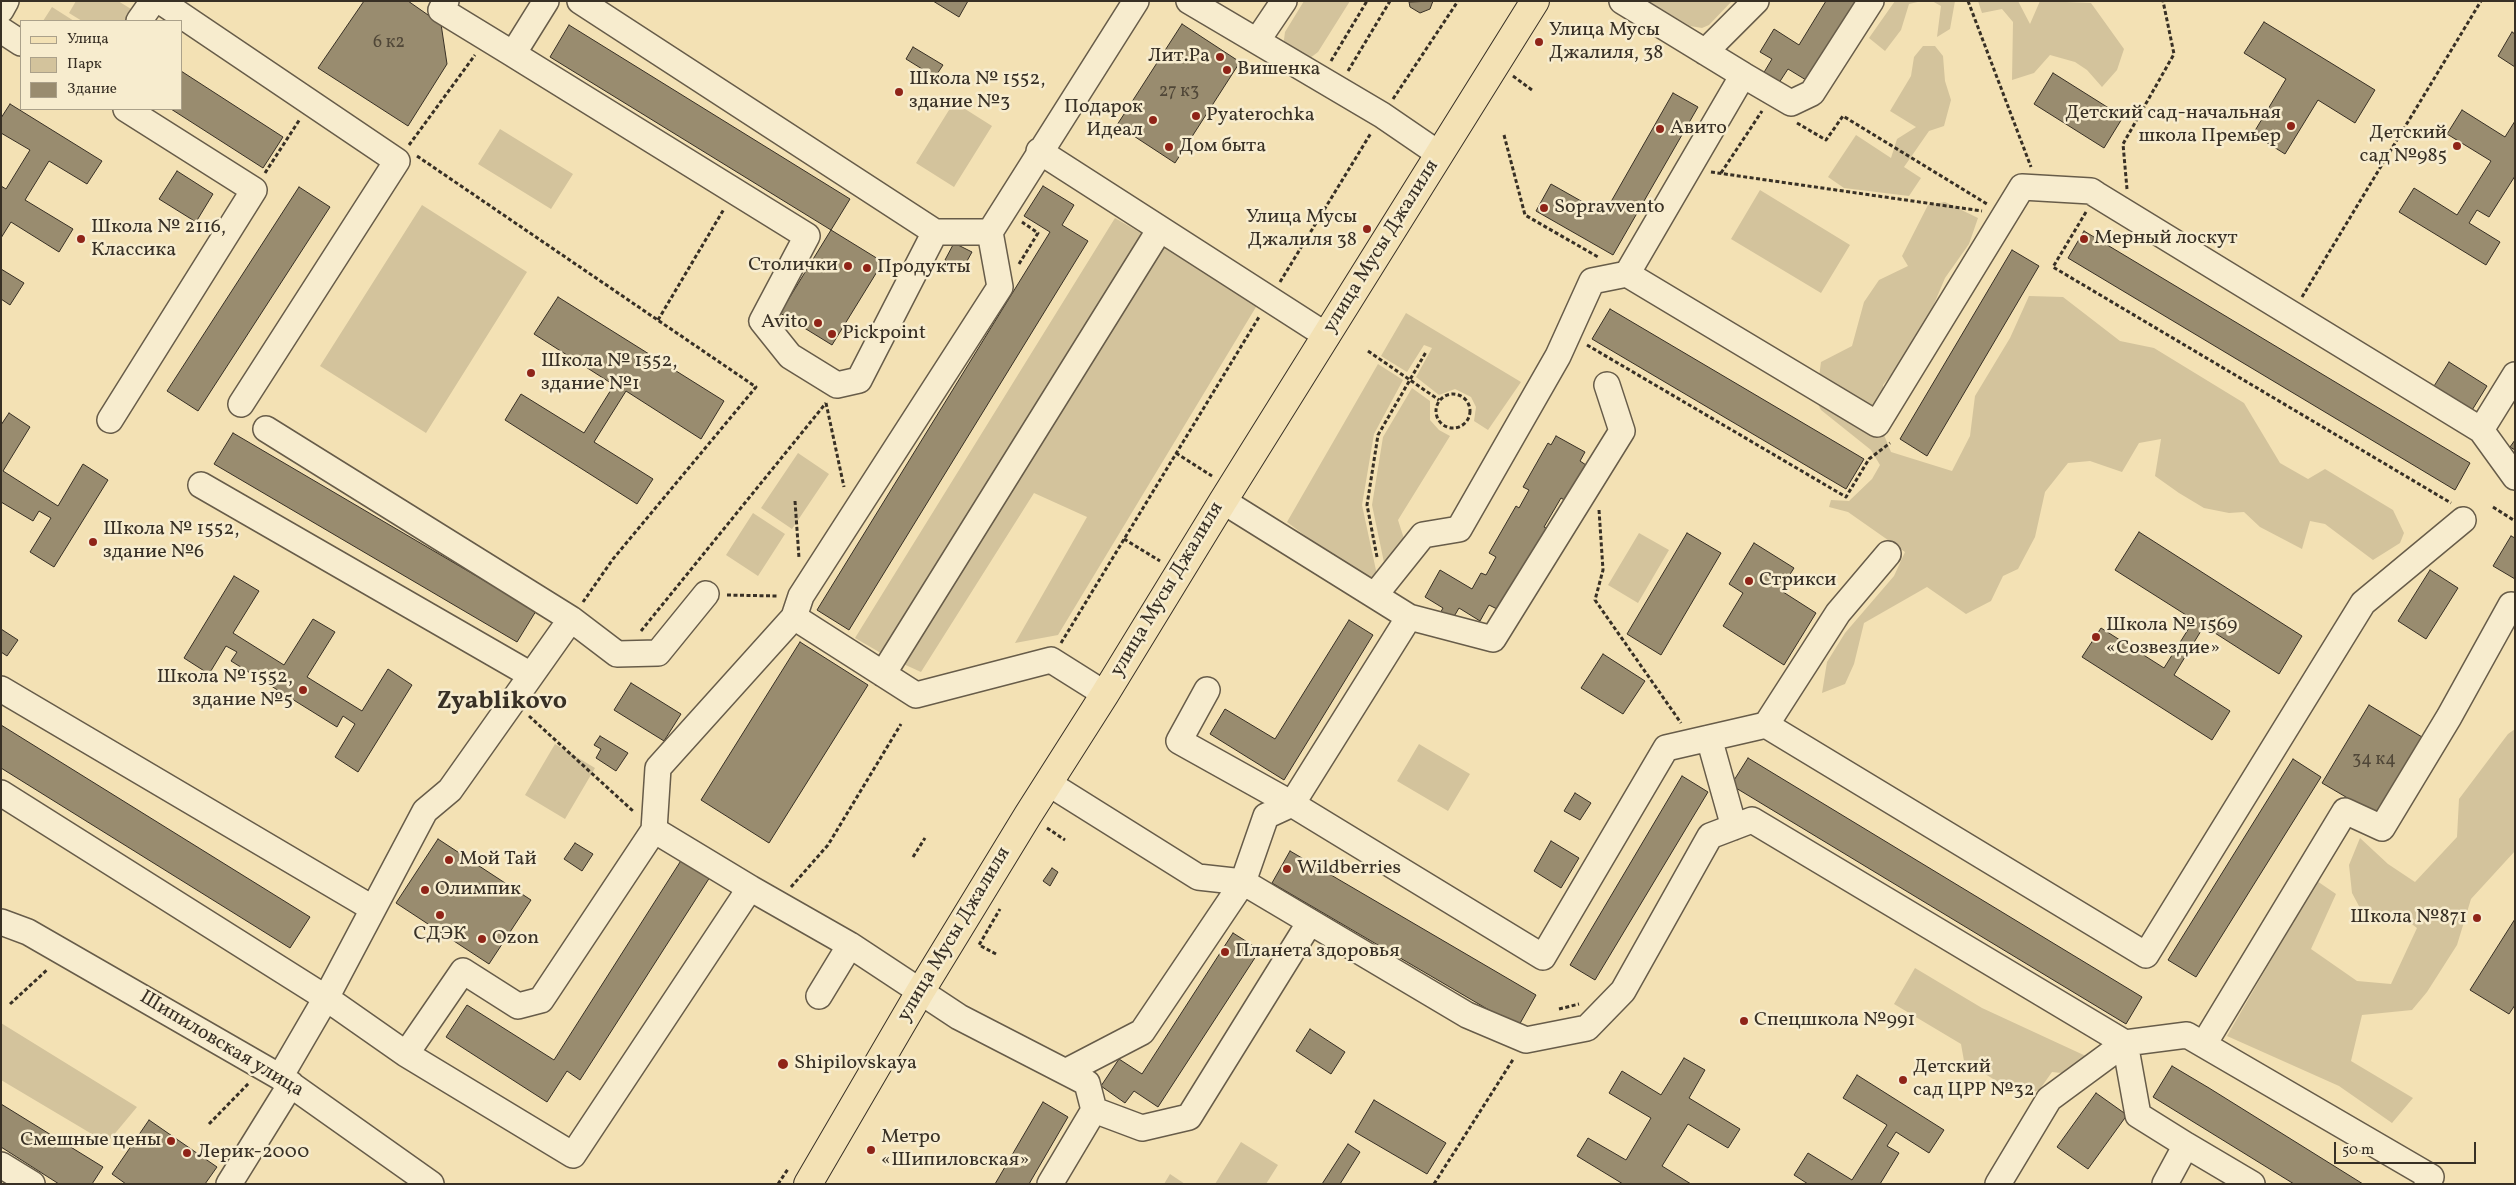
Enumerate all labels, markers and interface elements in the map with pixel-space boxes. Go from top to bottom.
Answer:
place label: Улица Мусы Джалиля, 38 [1549,19,1663,66]
legend [20,20,182,110]
text: Улица [67,29,109,50]
house number: 6 к2 [373,33,405,55]
marker: Улица Мусы Джалиля, 38 [1533,36,1545,48]
place label: Лит.Ра [1148,45,1210,69]
marker: Лит.Ра [1214,51,1226,63]
text: Парк [67,54,102,75]
place label: Вишенка [1237,58,1321,82]
marker: Вишенка [1221,64,1233,76]
place label: Школа № 1552, здание №3 [909,68,1045,115]
text: Здание [67,79,117,100]
house number: 27 к3 [1159,82,1199,104]
marker: Школа № 1552, здание №3 [893,86,905,98]
place label: Подарок Идеал [1064,96,1143,143]
place label: Детский сад-начальная школа Премьер [2065,102,2281,149]
place label: Pyaterochka [1206,104,1315,128]
marker: Pyaterochka [1190,110,1202,122]
marker: Подарок Идеал [1147,114,1159,126]
place label: Авито [1670,117,1727,141]
marker: Детский сад-начальная школа Премьер [2285,120,2297,132]
place label: Детский сад №985 [2359,122,2447,169]
marker: Авито [1654,123,1666,135]
place label: Дом быта [1179,135,1266,159]
marker: Детский сад №985 [2451,140,2463,152]
marker: Дом быта [1163,141,1175,153]
street label: улица Мусы Джалиля [1319,156,1445,338]
place label: Sopravvento [1554,196,1665,220]
marker: Sopravvento [1538,202,1550,214]
place label: Улица Мусы Джалиля 38 [1246,206,1357,253]
place label: Школа № 2116, Классика [91,216,226,263]
marker: Улица Мусы Джалиля 38 [1361,223,1373,235]
place label: Мерный лоскут [2094,227,2238,251]
marker: Школа № 2116, Классика [75,233,87,245]
marker: Мерный лоскут [2078,233,2090,245]
place label: Столички [748,254,838,278]
place label: Продукты [877,256,971,280]
marker: Столички [842,260,854,272]
marker: Продукты [861,262,873,274]
place label: Avito [761,311,808,335]
marker: Avito [812,317,824,329]
place label: Pickpoint [842,322,926,346]
marker: Pickpoint [826,328,838,340]
place label: Школа № 1552, здание №1 [541,350,677,397]
marker: Школа № 1552, здание №1 [525,367,537,379]
street label: улица Мусы Джалиля [1106,498,1230,682]
place label: Школа № 1552, здание №6 [103,518,239,565]
marker: Школа № 1552, здание №6 [87,536,99,548]
place label: Стрикси [1759,569,1836,593]
marker: Стрикси [1743,575,1755,587]
place label: Школа № 1569 «Созвездие» [2106,614,2237,661]
marker: Школа № 1569 «Созвездие» [2090,631,2102,643]
place label: Школа № 1552, здание №5 [157,666,293,713]
marker: Школа № 1552, здание №5 [297,684,309,696]
district label: Zyablikovo [437,688,567,718]
house number: 34 к4 [2352,750,2396,772]
street label: улица Мусы Джалиля [893,843,1017,1027]
place label: Мой Тай [459,848,537,872]
marker: Мой Тай [443,854,455,866]
place label: Wildberries [1297,857,1401,881]
marker: Wildberries [1281,863,1293,875]
place label: Олимпик [435,878,521,902]
marker: Олимпик [419,884,431,896]
place label: Школа №871 [2350,906,2467,930]
marker: СДЭК [434,909,446,921]
marker: Школа №871 [2471,912,2483,924]
place label: СДЭК [414,923,466,947]
place label: Ozon [492,927,539,951]
marker: Ozon [476,933,488,945]
place label: Планета здоровья [1235,940,1400,964]
marker: Планета здоровья [1219,946,1231,958]
street label: Шипиловская улица [134,986,308,1104]
place label: Спецшкола №991 [1754,1009,1915,1033]
marker: Спецшкола №991 [1738,1015,1750,1027]
place label: Shipilovskaya [794,1052,917,1076]
place label: Детский сад ЦРР №32 [1913,1056,2035,1103]
marker: Shipilovskaya [776,1057,790,1071]
marker: Детский сад ЦРР №32 [1897,1074,1909,1086]
place label: Метро «Шипиловская» [881,1126,1029,1173]
place label: Смешные цены [20,1129,161,1153]
scale bar [2336,1132,2478,1164]
marker: Смешные цены [165,1135,177,1147]
text: 50 m [2342,1140,2374,1161]
place label: Лерик-2000 [197,1141,309,1165]
marker: Метро «Шипиловская» [865,1144,877,1156]
marker: Лерик-2000 [181,1147,193,1159]

